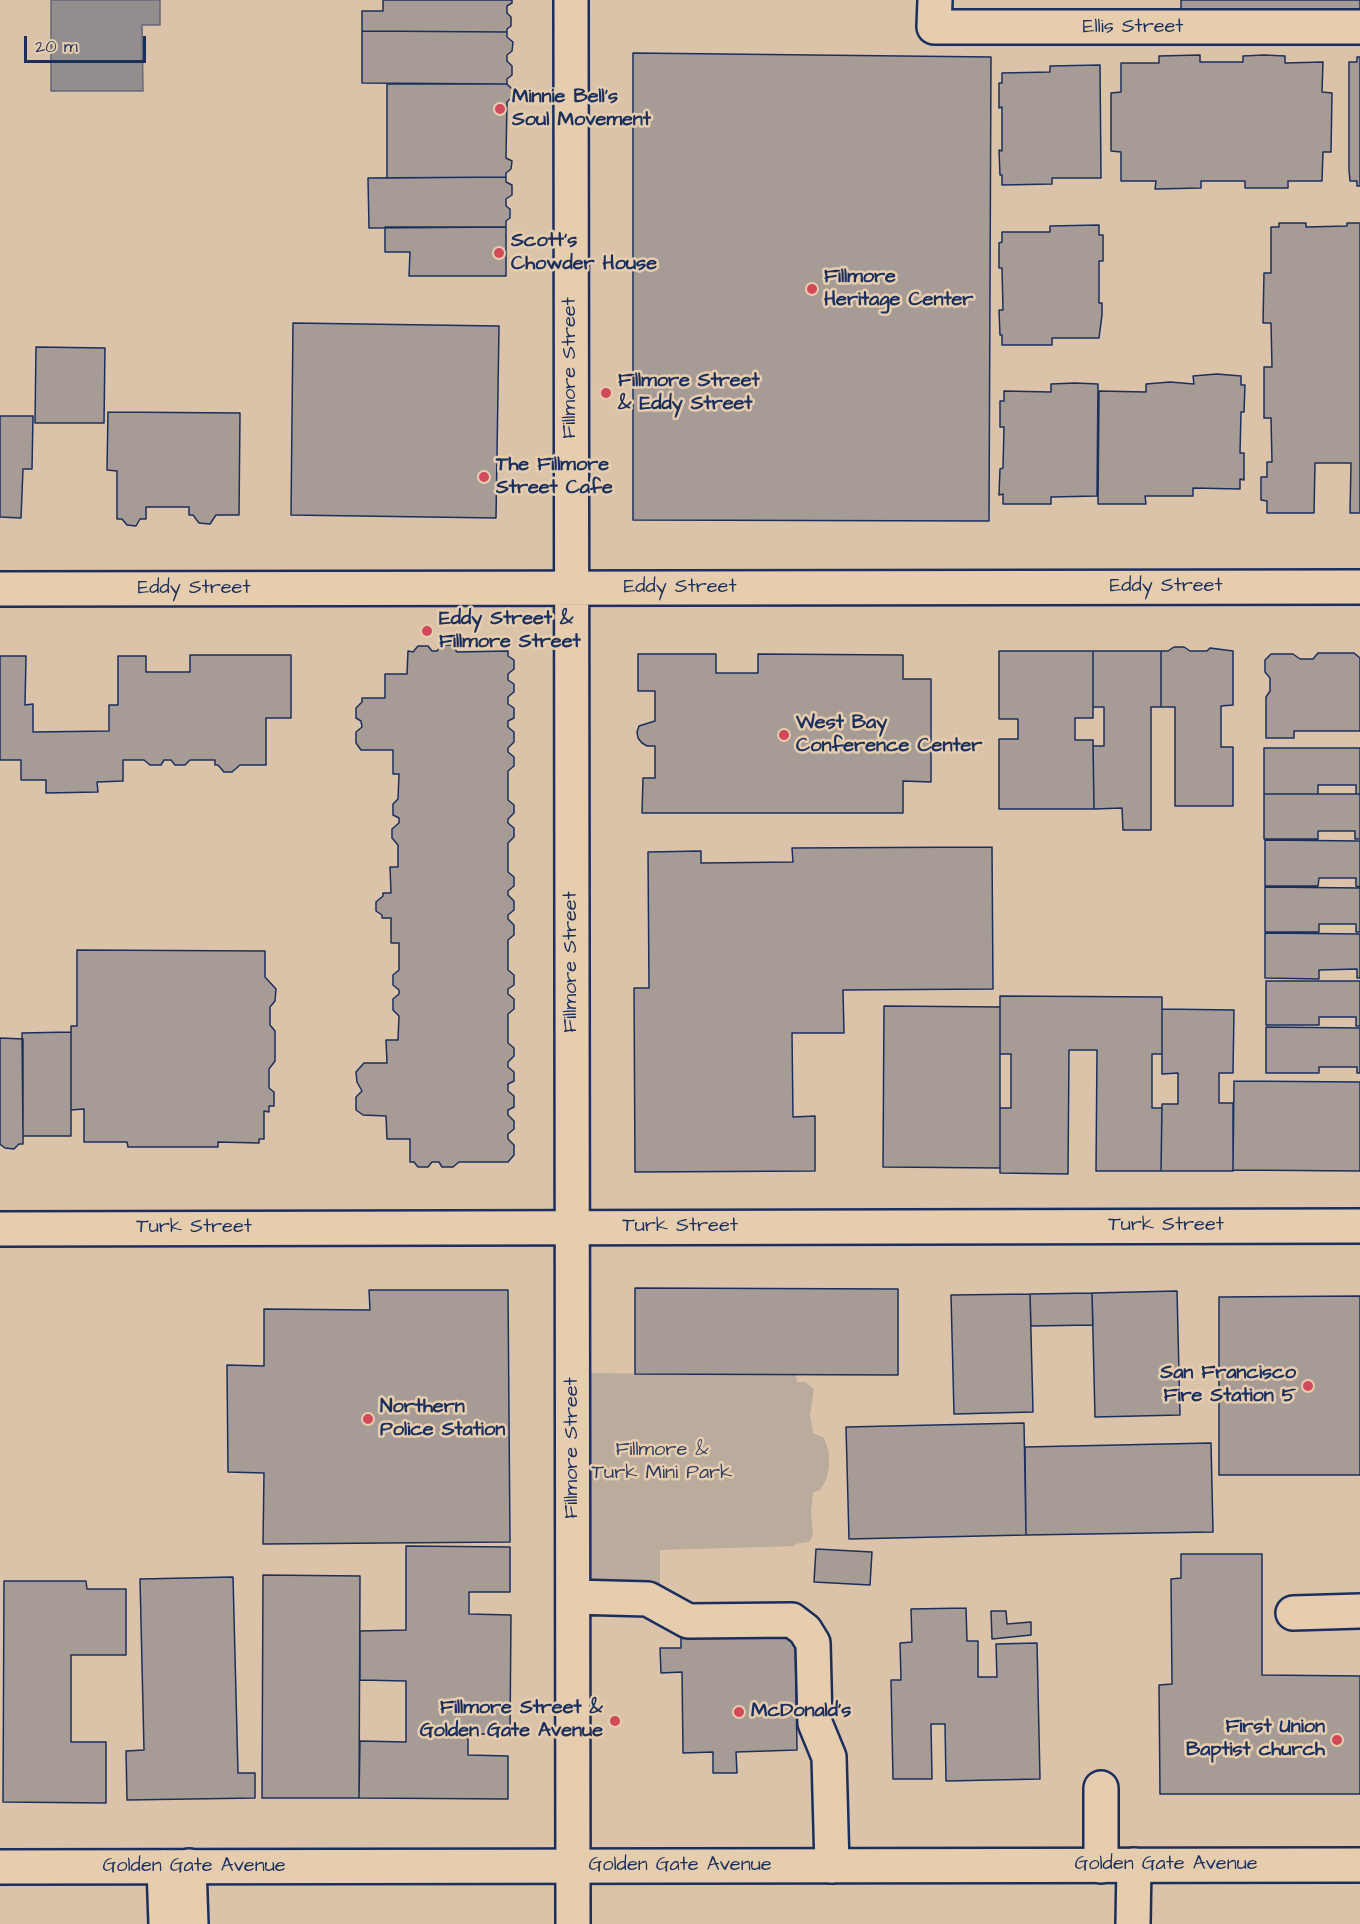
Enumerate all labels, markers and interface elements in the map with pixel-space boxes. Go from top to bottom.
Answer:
street label: Ellis Street [1083,16,1183,40]
scale bar [27,24,148,62]
text: 20 m [35,34,78,59]
place label: Minnie Bell's Soul Movement [512,86,651,133]
marker: Minnie Bell's Soul Movement [493,102,507,116]
place label: Scott's Chowder House [511,230,657,277]
marker: Scott's Chowder House [492,246,506,260]
place label: Fillmore Heritage Center [824,266,973,313]
marker: Fillmore Heritage Center [805,282,819,296]
street label: Fillmore Street [559,297,583,439]
place label: Fillmore Street & Eddy Street [618,370,760,417]
marker: Fillmore Street & Eddy Street [599,386,613,400]
place label: The Fillmore Street Cafe [496,454,613,501]
marker: The Fillmore Street Cafe [477,470,491,484]
street label: Eddy Street [1109,575,1223,599]
street label: Eddy Street [623,576,737,600]
street label: Eddy Street [137,577,251,601]
place label: Eddy Street & Fillmore Street [439,608,581,655]
marker: Eddy Street & Fillmore Street [420,624,434,638]
place label: West Bay Conference Center [796,712,982,759]
marker: West Bay Conference Center [777,728,791,742]
street label: Fillmore Street [560,891,584,1033]
street label: Turk Street [1108,1214,1224,1238]
street label: Turk Street [622,1215,738,1239]
street label: Turk Street [136,1216,252,1240]
place label: San Francisco Fire Station 5 [1160,1362,1296,1409]
street label: Fillmore Street [561,1377,585,1519]
marker: San Francisco Fire Station 5 [1301,1379,1315,1393]
place label: Northern Police Station [380,1396,505,1443]
marker: Northern Police Station [361,1412,375,1426]
park label: Fillmore & Turk Mini Park [592,1439,732,1486]
place label: Fillmore Street & Golden Gate Avenue [420,1697,603,1744]
place label: McDonald's [751,1700,851,1724]
marker: McDonald's [732,1705,746,1719]
marker: Fillmore Street & Golden Gate Avenue [608,1714,622,1728]
place label: First Union Baptist church [1186,1716,1325,1763]
marker: First Union Baptist church [1330,1733,1344,1747]
street label: Golden Gate Avenue [1074,1853,1258,1877]
street label: Golden Gate Avenue [588,1854,772,1878]
street label: Golden Gate Avenue [102,1855,286,1879]

